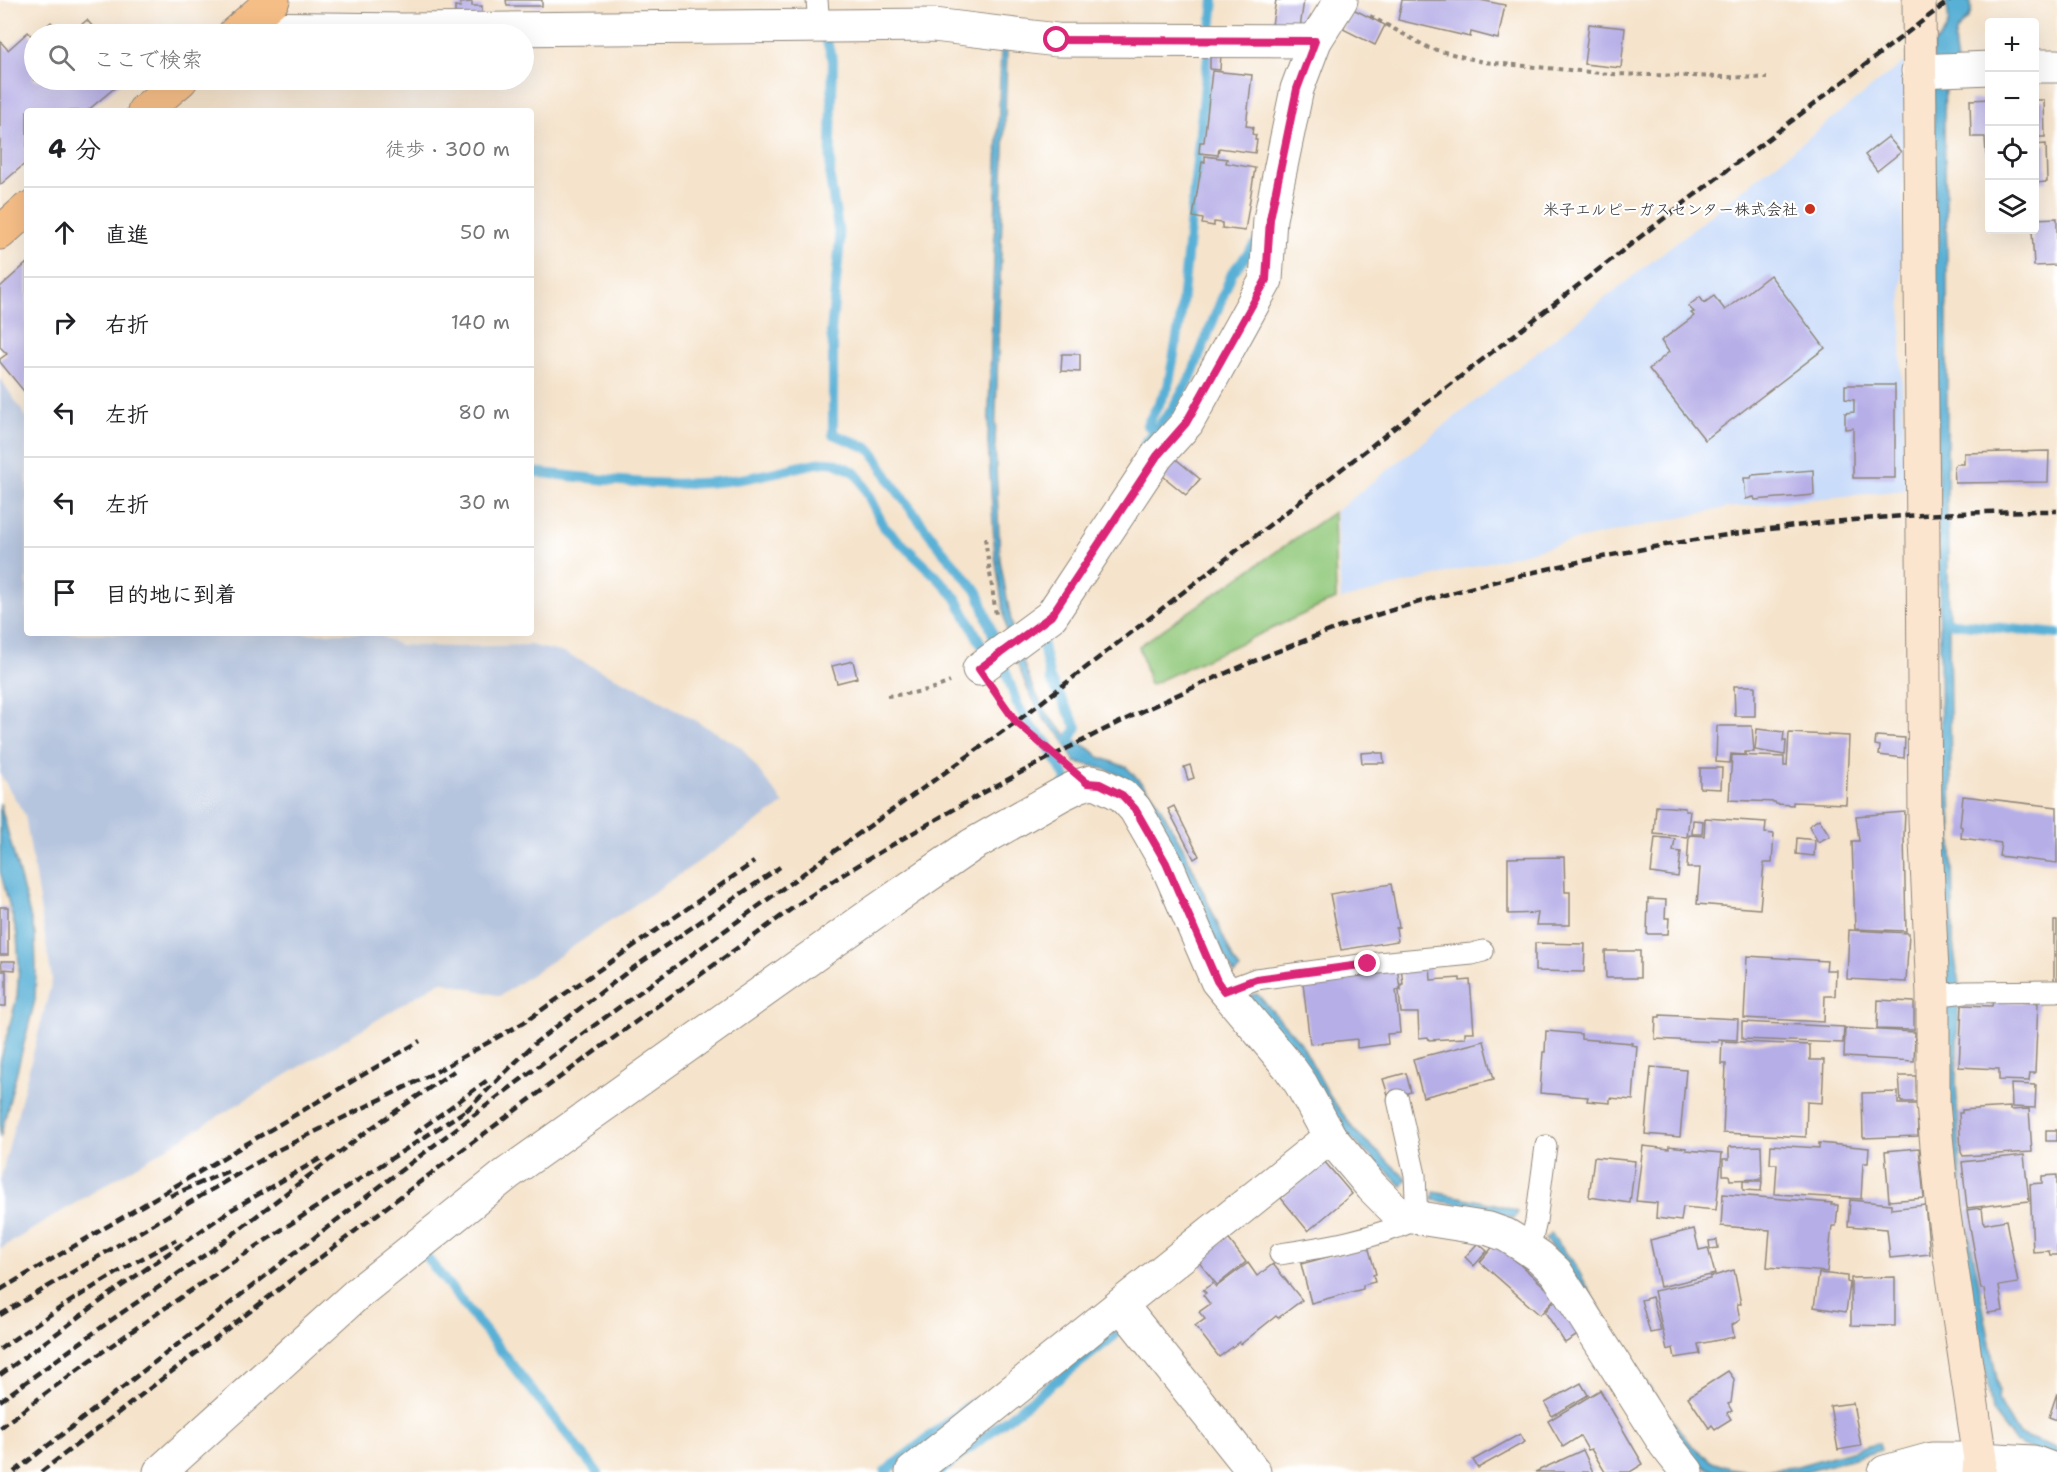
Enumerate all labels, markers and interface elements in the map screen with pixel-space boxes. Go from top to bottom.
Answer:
map controls [1985,18,2039,234]
button: + [1985,18,2039,72]
search box [24,24,534,90]
route start [1043,26,1069,52]
icon: search [45,41,78,74]
text: ここで検索 [93,45,203,74]
button: − [1985,72,2039,126]
button: locate [1985,126,2039,180]
text: 4 分 [48,131,101,166]
text: 徒歩 · 300 m [385,136,510,162]
button: layers [1985,180,2039,234]
place label: 米子エルピーガスセンター株式会社 [1543,199,1798,220]
marker: 米子エルピーガスセンター株式会社 [1803,202,1817,216]
icon: ahead [48,216,81,249]
text: 50 m [460,219,510,245]
text: 直進 [105,220,149,249]
icon: right [48,306,81,339]
text: 140 m [451,309,510,335]
text: 右折 [105,310,149,339]
icon: left [48,396,81,429]
text: 80 m [458,399,510,425]
text: 左折 [105,400,149,429]
icon: left [48,486,81,519]
text: 30 m [458,489,510,515]
text: 左折 [105,490,149,519]
icon: arrive [48,576,81,609]
text: 目的地に到着 [105,580,237,609]
route end [1354,950,1380,976]

